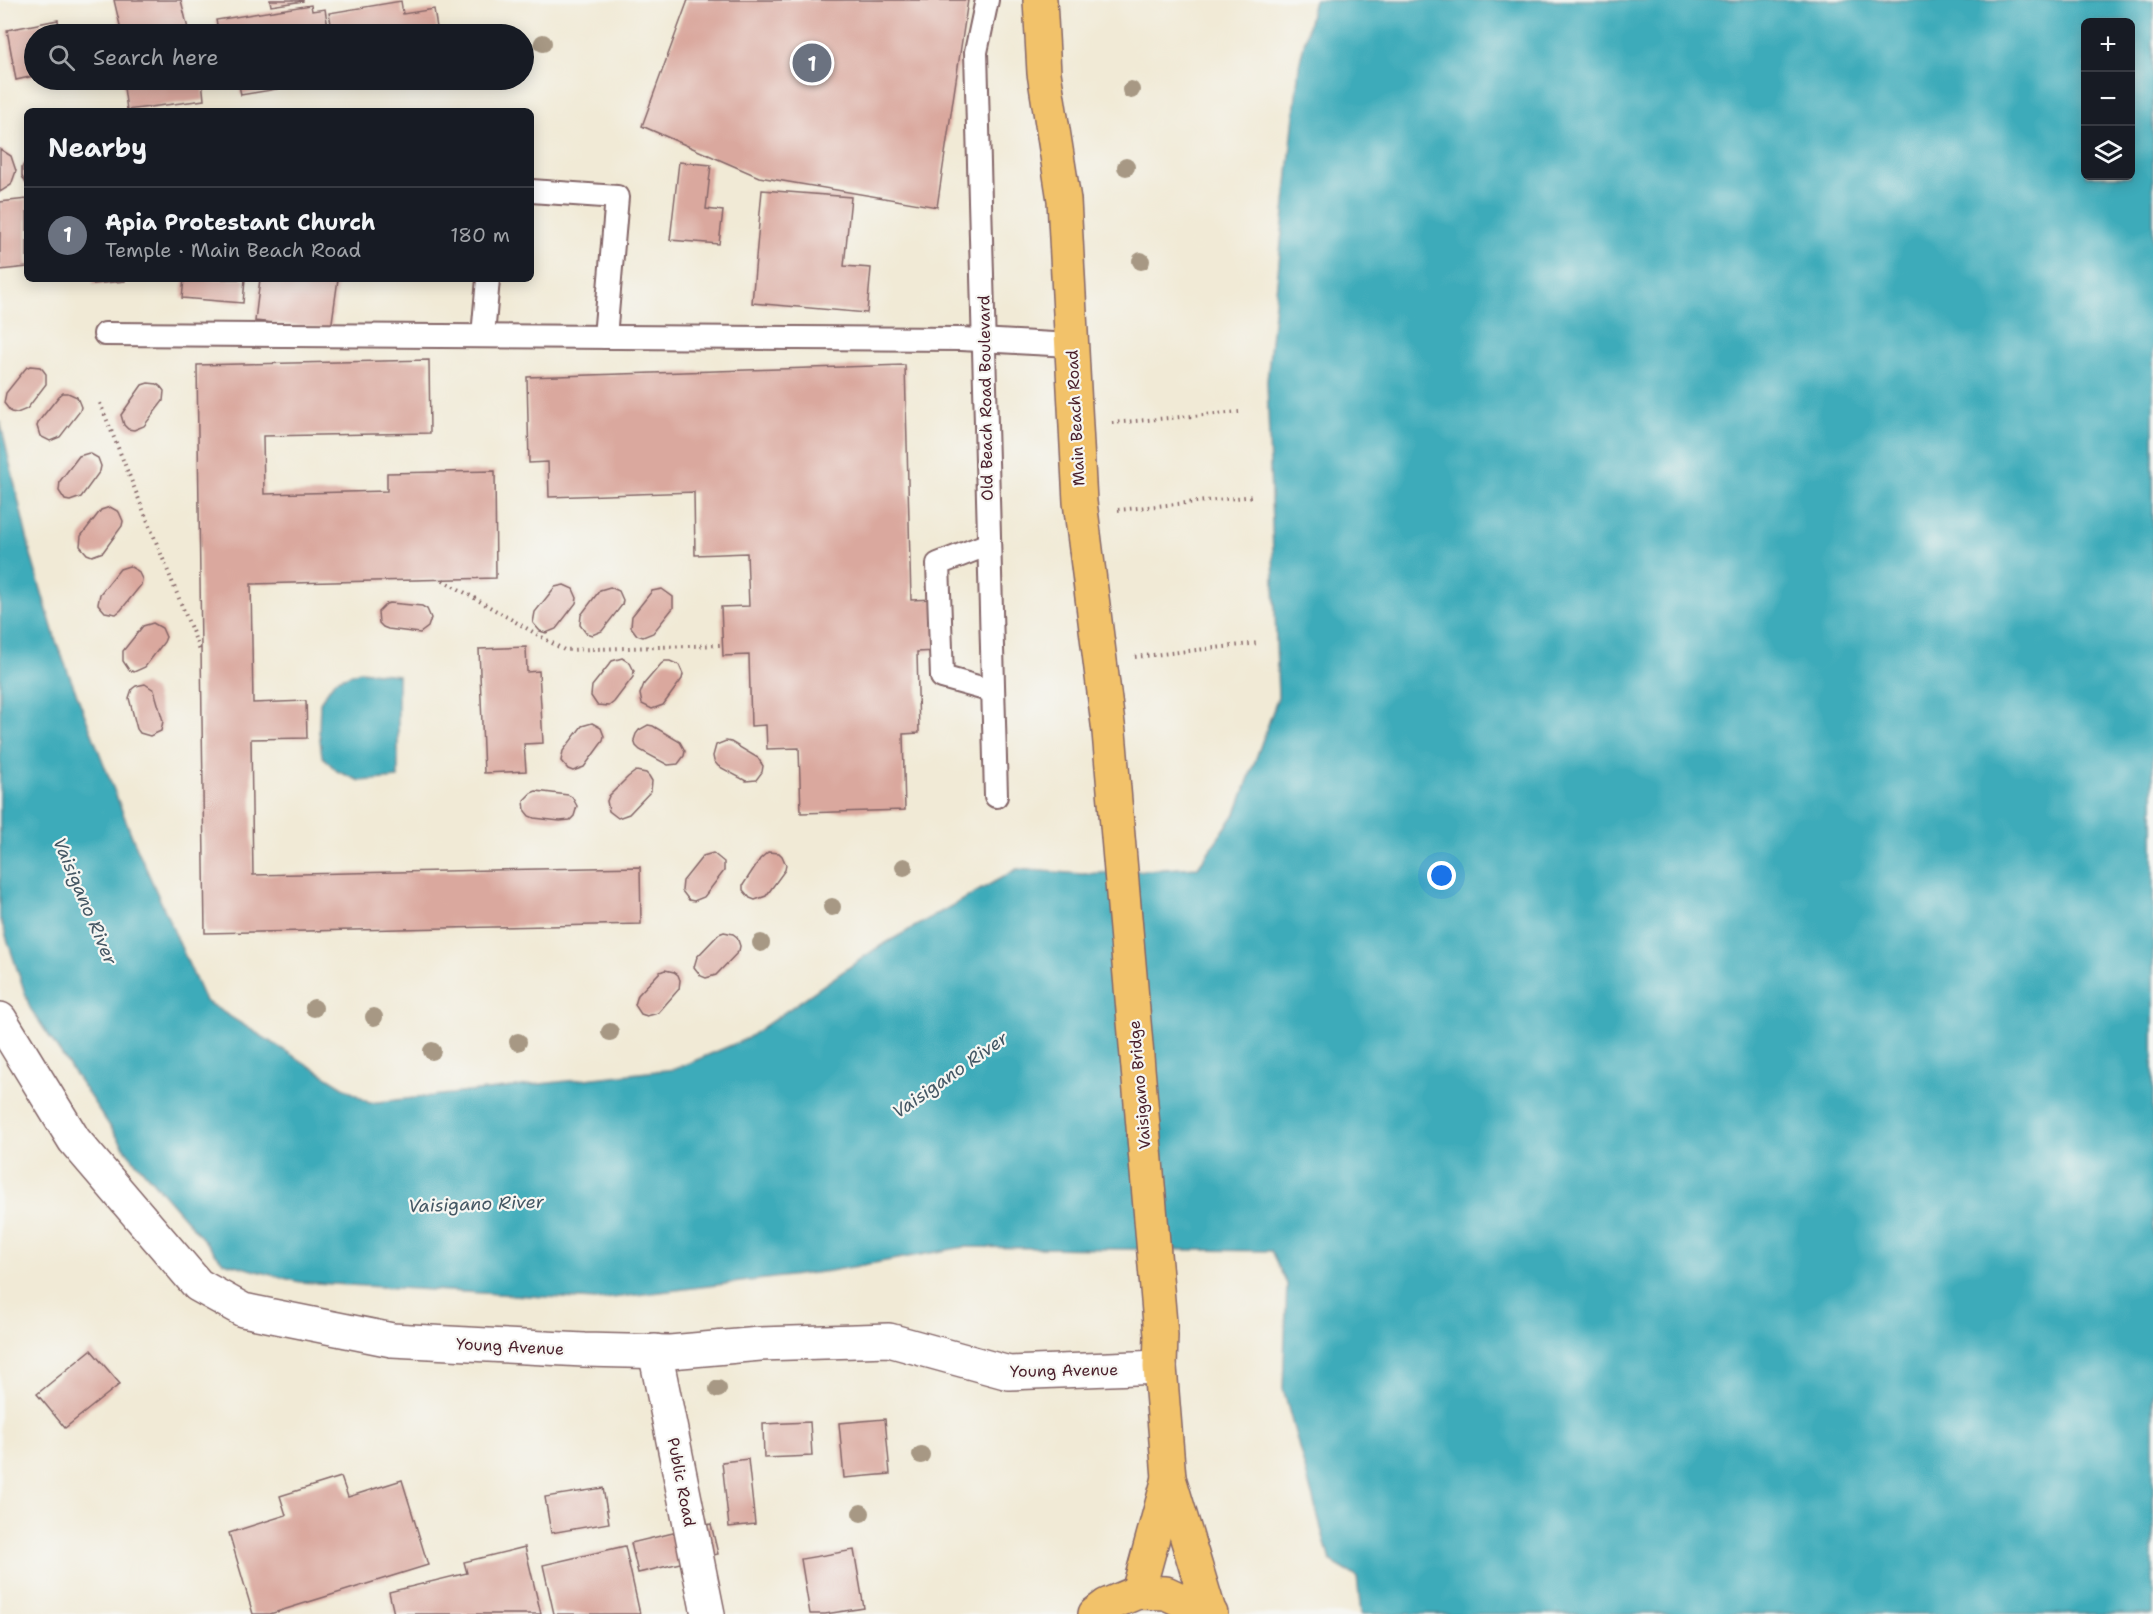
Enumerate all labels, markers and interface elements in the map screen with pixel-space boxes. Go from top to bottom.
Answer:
map controls [2081,18,2135,180]
button: + [2081,18,2135,72]
search box [24,24,534,90]
pin: 1 [792,40,832,86]
icon: search [45,41,78,74]
text: Search here [93,43,219,72]
button: − [2081,72,2135,126]
button: layers [2081,126,2135,180]
text: Nearby [48,130,147,165]
text: Apia Protestant Church [105,208,376,237]
text: 1 [63,222,72,248]
text: 180 m [450,222,510,248]
text: Temple · Main Beach Road [105,237,361,263]
street label: Old Beach Road Boulevard [973,295,998,501]
street label: Main Beach Road [1061,349,1090,487]
water label: Vaisigano River [47,834,123,969]
your location [1427,861,1456,890]
street label: Vaisigano Bridge [1123,1020,1156,1150]
water label: Vaisigano River [887,1026,1013,1124]
water label: Vaisigano River [408,1190,545,1218]
street label: Young Avenue [455,1333,565,1360]
street label: Young Avenue [1010,1359,1118,1382]
street label: Public Road [663,1436,700,1528]

